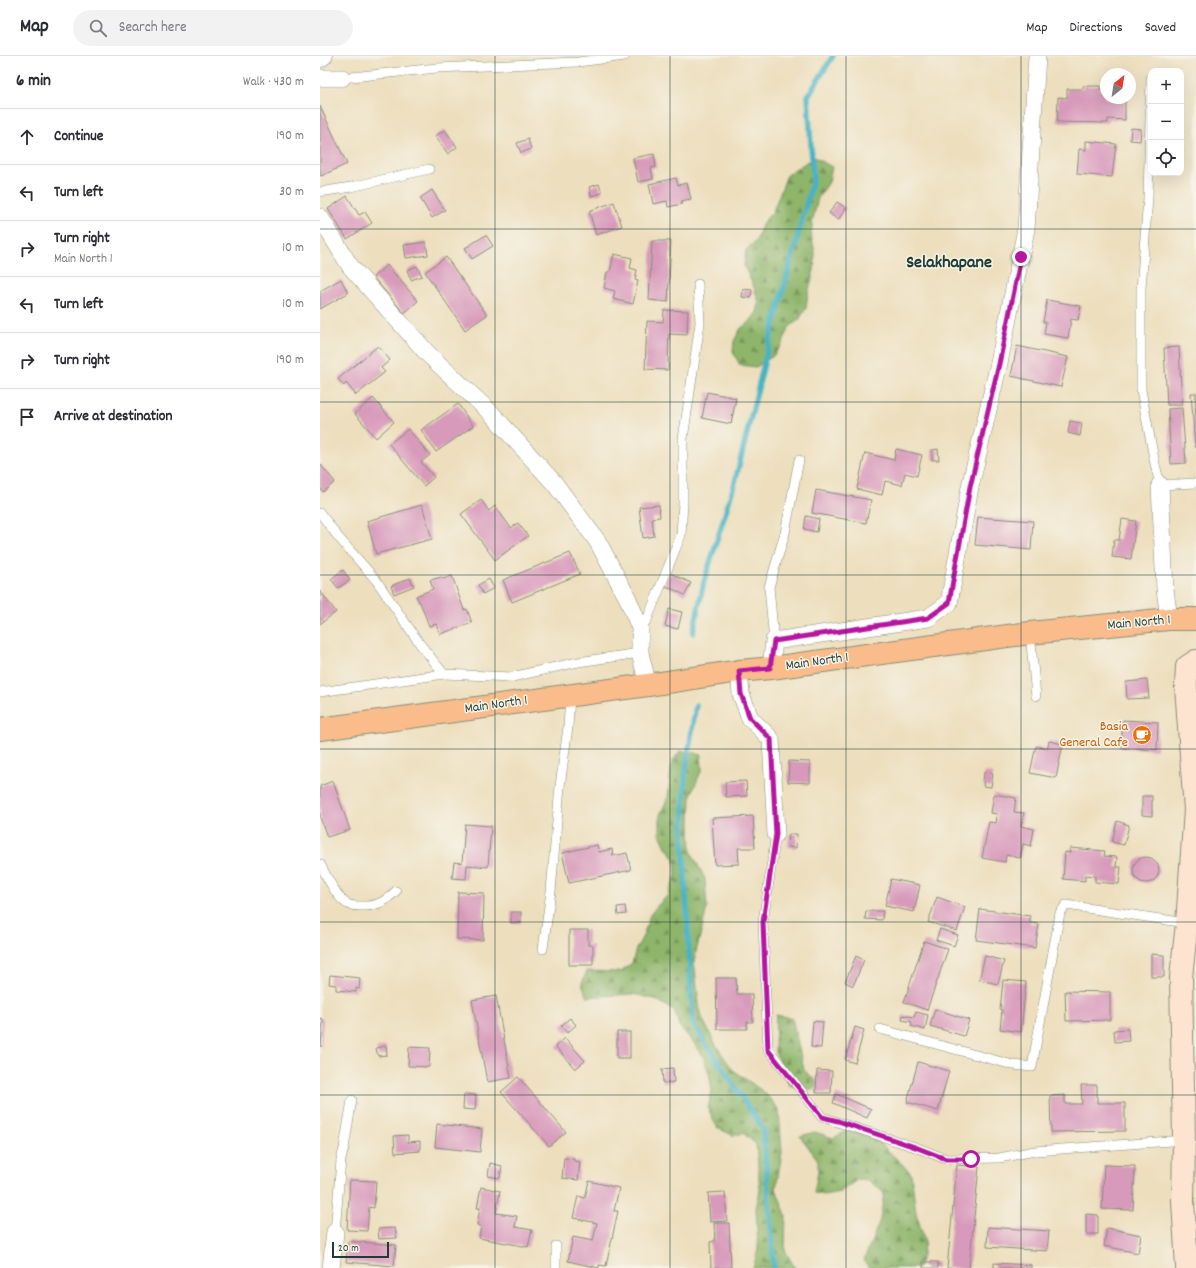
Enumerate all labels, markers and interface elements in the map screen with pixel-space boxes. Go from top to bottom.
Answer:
search box [73,10,353,46]
text: Map [20,14,49,41]
icon: search [87,17,109,39]
text: Search here [119,17,187,39]
text: Map [1026,18,1048,38]
text: Directions [1070,18,1123,38]
text: Saved [1145,18,1176,38]
north arrow [1100,68,1136,104]
map controls [1148,68,1184,176]
button: + [1148,68,1184,104]
text: 6 min [16,70,51,94]
text: Walk · 430 m [243,73,304,92]
button: − [1148,104,1184,140]
icon: ahead [16,126,38,148]
text: Continue [54,126,103,148]
text: 190 m [276,127,304,146]
button: locate [1148,140,1184,176]
icon: left [16,182,38,204]
text: Turn left [54,182,103,204]
text: 30 m [279,183,304,202]
text: Turn right [54,228,110,250]
icon: right [16,238,38,260]
text: 10 m [282,239,304,258]
route end [1012,248,1030,266]
text: Main North 1 [54,250,113,269]
district label: Selakhapane [906,251,992,276]
icon: left [16,294,38,316]
text: Turn left [54,294,103,316]
text: 10 m [282,295,304,314]
icon: right [16,350,38,372]
text: Turn right [54,350,110,372]
text: 190 m [276,351,304,370]
icon: arrive [16,406,38,428]
text: Arrive at destination [54,406,172,428]
street label: Main North 1 [1107,610,1171,636]
street label: Main North 1 [784,648,850,676]
street label: Main North 1 [463,691,529,719]
place label: Basia General Cafe [1059,717,1128,753]
cafe icon: Basia General Cafe [1131,724,1153,746]
route start [962,1150,980,1168]
scale bar [332,1240,389,1259]
text: 20 m [338,1241,359,1257]

